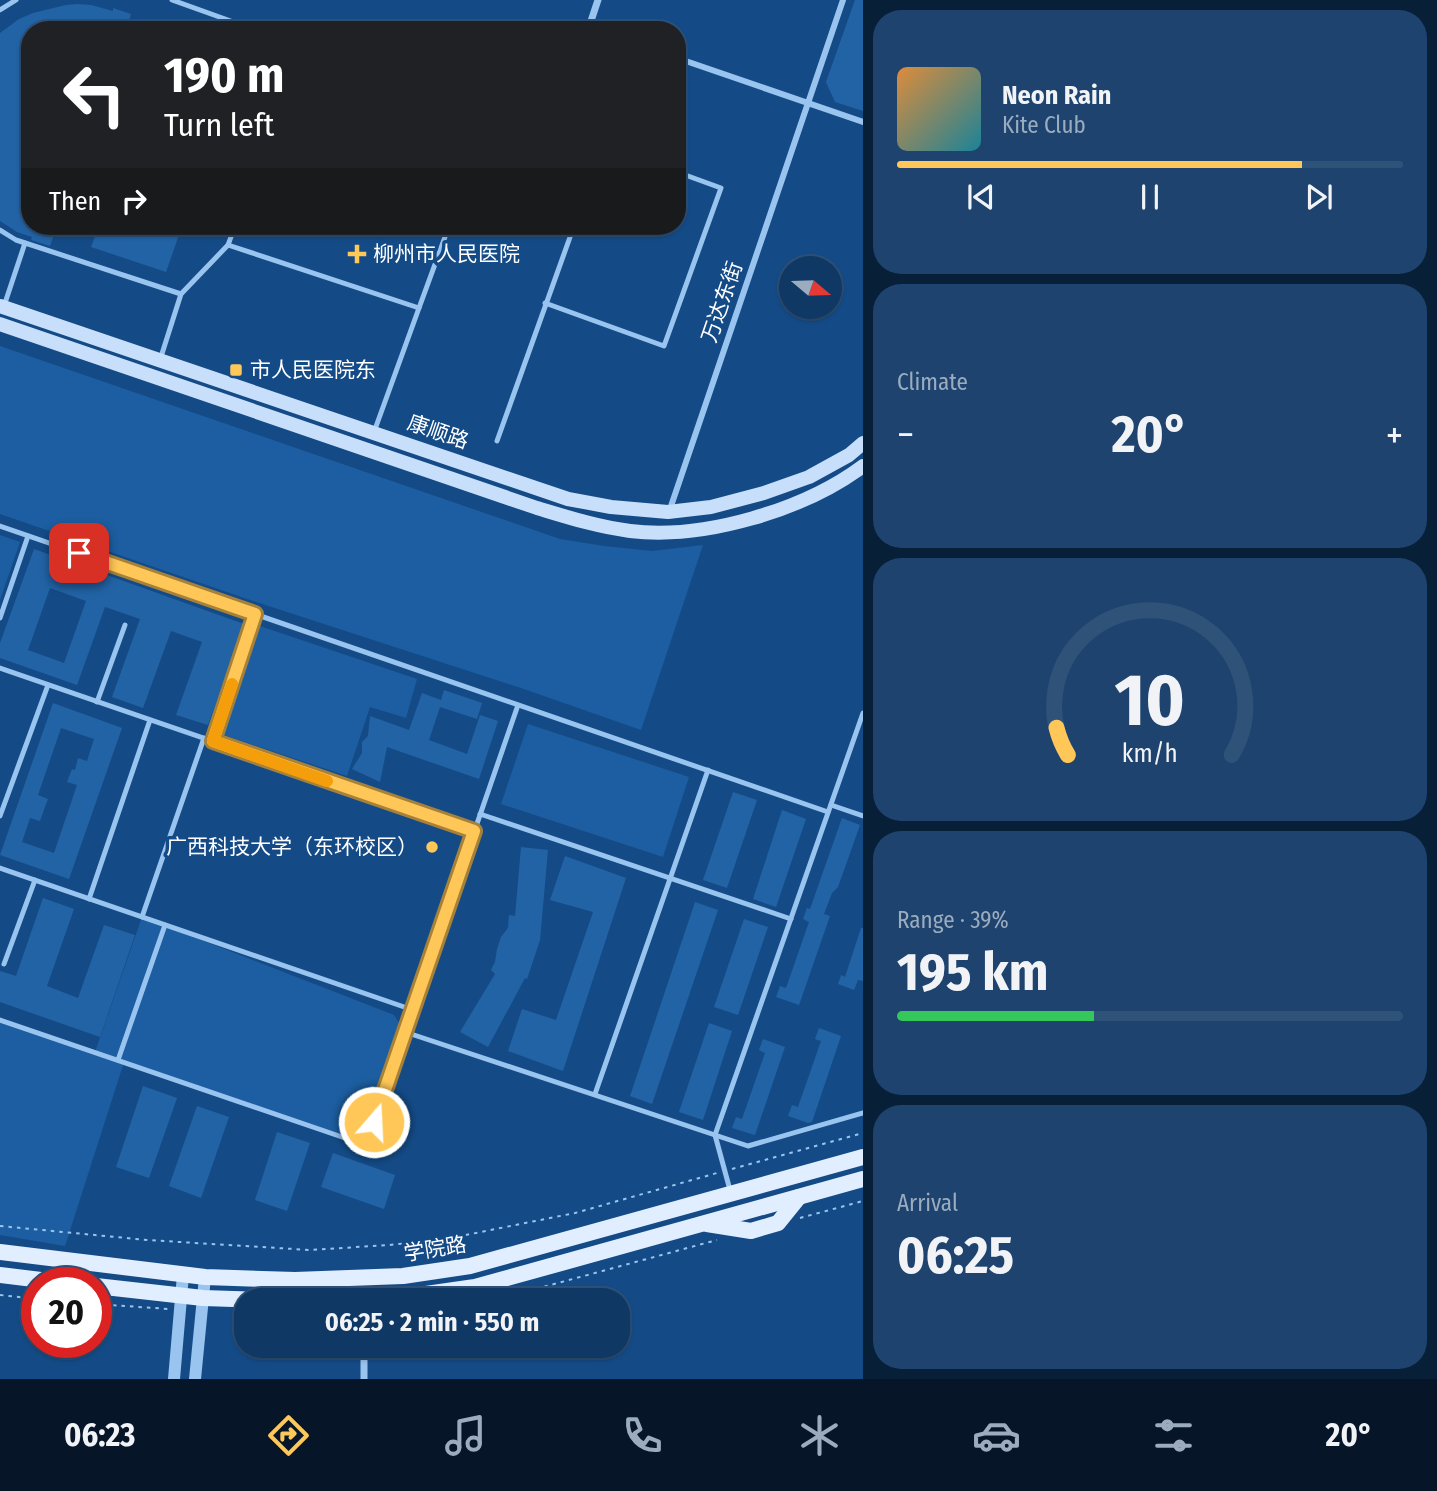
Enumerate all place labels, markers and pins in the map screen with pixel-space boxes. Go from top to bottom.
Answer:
place label: 柳州市人民医院 [373,241,520,267]
marker: 柳州市人民医院 [347,244,367,264]
place label: 市人民医院东 [250,357,376,383]
marker: 市人民医院东 [228,362,244,378]
pin [49,523,109,583]
place label: 广西科技大学（东环校区） [166,834,418,860]
marker: 广西科技大学（东环校区） [424,839,440,855]

